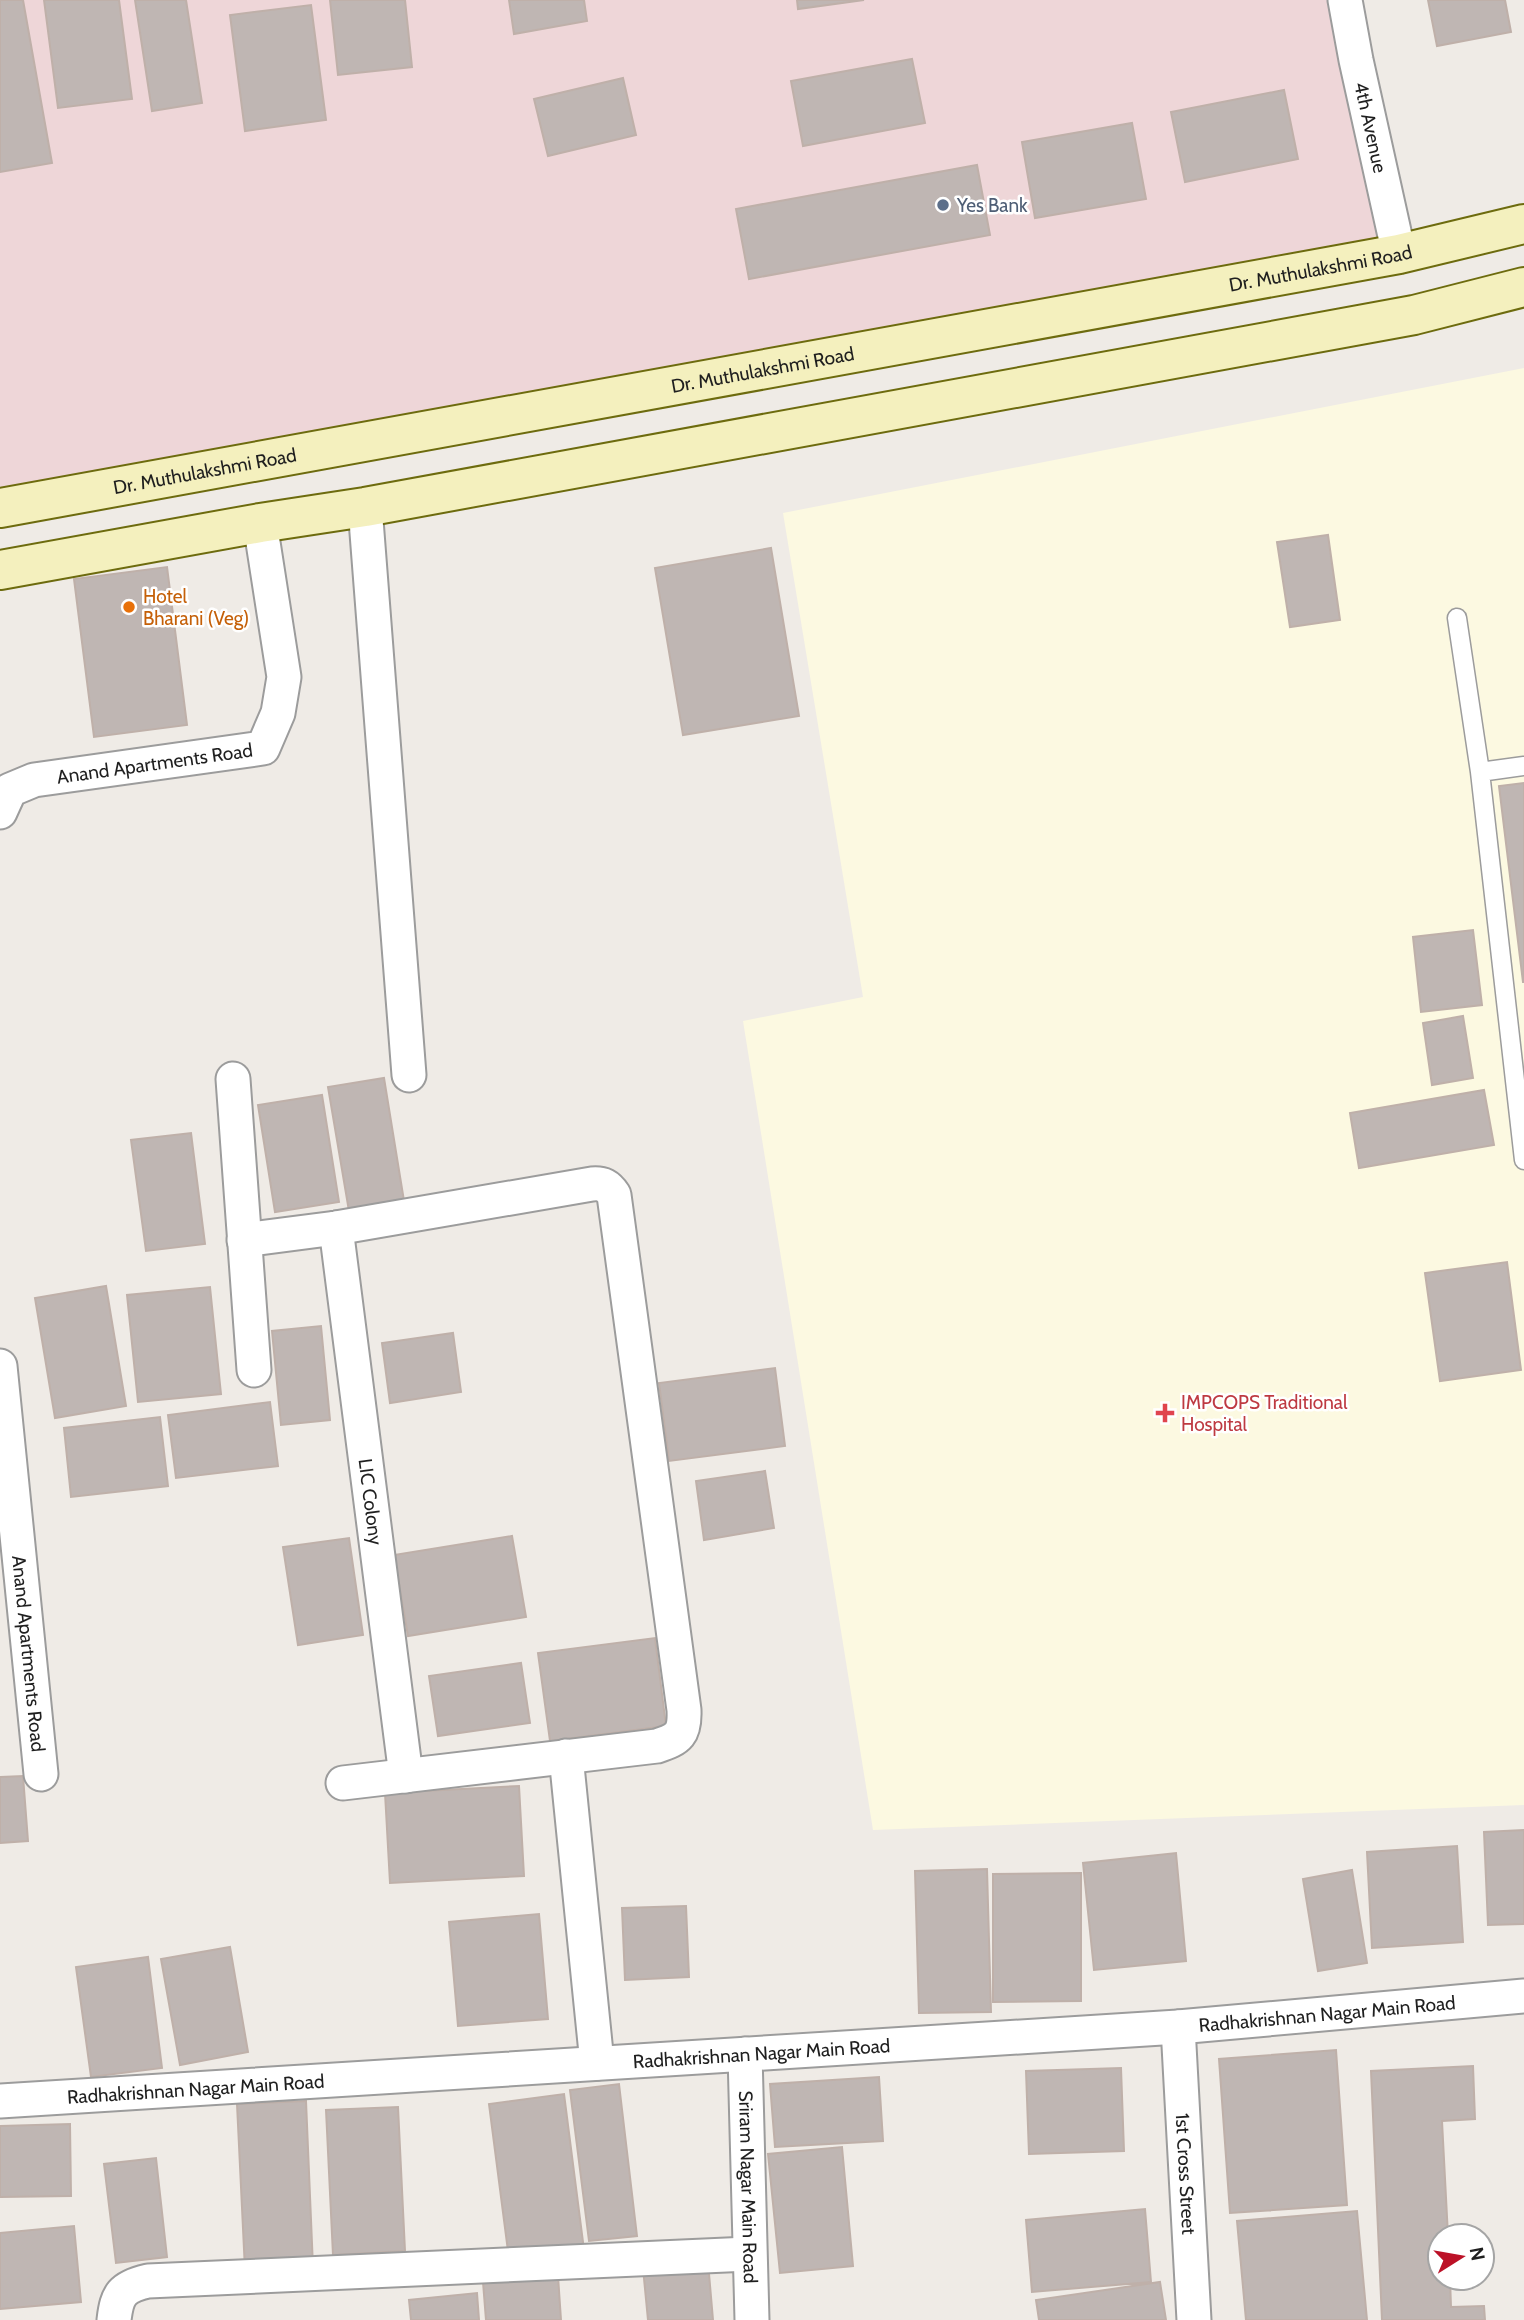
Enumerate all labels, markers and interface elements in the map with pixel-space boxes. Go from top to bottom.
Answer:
street label: 4th Avenue [1350,80,1392,175]
place label: Yes Bank [956,194,1028,217]
marker: Yes Bank [935,197,951,213]
street label: Dr. Muthulakshmi Road [1227,240,1414,296]
street label: Dr. Muthulakshmi Road [669,342,856,397]
street label: Dr. Muthulakshmi Road [111,443,298,499]
place label: Hotel Bharani (Veg) [143,585,249,630]
marker: Hotel Bharani (Veg) [121,599,137,615]
street label: Anand Apartments Road [55,738,254,788]
place label: IMPCOPS Traditional Hospital [1181,1391,1348,1436]
marker: IMPCOPS Traditional Hospital [1155,1403,1175,1423]
street label: LIC Colony [354,1457,388,1547]
street label: Anand Apartments Road [8,1554,50,1753]
street label: Radhakrishnan Nagar Main Road [1198,1991,1456,2037]
street label: Radhakrishnan Nagar Main Road [632,2034,891,2073]
street label: Radhakrishnan Nagar Main Road [66,2069,325,2108]
street label: Sriram Nagar Main Road [734,2090,763,2284]
street label: 1st Cross Street [1171,2113,1201,2236]
north arrow [1426,2222,1496,2292]
text: N [1465,2245,1490,2263]

